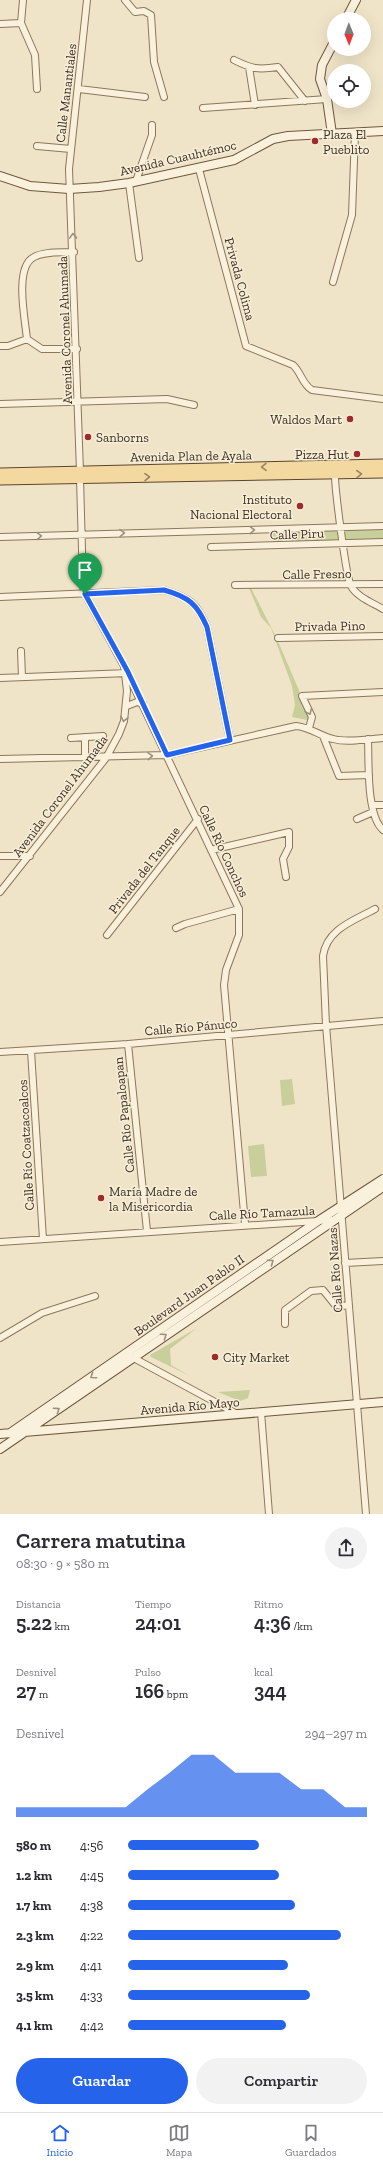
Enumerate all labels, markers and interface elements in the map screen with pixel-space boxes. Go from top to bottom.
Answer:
north arrow [327,12,371,56]
map controls [327,12,371,108]
street label: Calle Manantiales [52,42,80,143]
button: locate [327,64,371,108]
place label: Plaza El Pueblito [323,127,370,157]
marker: Plaza El Pueblito [310,136,320,146]
street label: Avenida Cuauhtémoc [118,137,238,179]
one-way arrow [69,233,77,239]
street label: Privada Colima [222,236,258,323]
street label: Avenida Coronel Ahumada [55,255,75,404]
place label: Waldos Mart [270,412,342,427]
marker: Waldos Mart [345,414,355,424]
place label: Sanborns [96,430,149,445]
marker: Sanborns [83,432,93,442]
street label: Avenida Plan de Ayala [130,447,253,465]
place label: Pizza Hut [295,447,349,462]
marker: Pizza Hut [352,449,362,459]
one-way arrow [261,463,267,471]
one-way arrow [356,470,362,478]
one-way arrow [144,473,150,481]
place label: Instituto Nacional Electoral [190,492,293,522]
marker: Instituto Nacional Electoral [295,501,305,511]
one-way arrow [249,526,255,534]
street label: Calle Piru [269,526,325,542]
one-way arrow [119,529,125,538]
one-way arrow [36,532,42,540]
pin [68,553,102,594]
icon: arrive [74,559,96,581]
street label: Calle Fresno [282,566,352,582]
street label: Privada Pino [294,618,366,634]
one-way arrow [304,708,312,715]
one-way arrow [120,716,128,722]
street label: Avenida Coronel Ahumada [9,732,111,860]
one-way arrow [147,752,153,760]
street label: Calle Río Conchos [196,802,252,900]
street label: Privada del Tanque [105,823,183,917]
street label: Calle Río Pánuco [144,1015,238,1039]
street label: Calle Río Papaloapan [110,1056,138,1174]
street label: Calle Río Coatzacoalcos [15,1079,37,1211]
place label: María Madre de la Misericordia [109,1184,197,1214]
marker: María Madre de la Misericordia [96,1193,106,1203]
street label: Calle Río Tamazula [209,1203,316,1223]
street label: Calle Río Nazas [325,1227,345,1313]
street label: Boulevard Juan Pablo II [131,1251,247,1339]
one-way arrow [267,1259,274,1267]
one-way arrow [160,1333,167,1341]
place label: City Market [223,1350,290,1365]
marker: City Market [210,1352,220,1362]
one-way arrow [90,1371,97,1378]
street label: Avenida Río Mayo [140,1394,241,1418]
one-way arrow [53,1407,60,1415]
text: Carrera matutina [16,1527,186,1554]
button: share [325,1527,367,1569]
text: 08:30 · 9 × 580 m [16,1556,109,1571]
text: Distancia [16,1598,61,1611]
text: Tiempo [135,1598,171,1611]
text: Ritmo [254,1598,283,1611]
text: 5.22 [16,1611,52,1635]
text: 24:01 [135,1611,181,1635]
text: 4:36 [254,1611,291,1635]
text: km [52,1620,70,1633]
text: /km [291,1620,312,1633]
text: Desnivel [16,1666,57,1679]
text: Pulso [135,1666,161,1679]
text: kcal [254,1666,273,1679]
text: 27 [16,1679,36,1703]
text: 166 [135,1679,164,1703]
text: 344 [254,1679,287,1703]
text: m [36,1688,48,1701]
text: bpm [164,1688,188,1701]
text: Desnivel [16,1726,64,1741]
text: 294–297 m [305,1726,367,1741]
text: 580 m [16,1838,51,1853]
text: 4:56 [80,1838,103,1853]
text: 1.2 km [16,1868,52,1883]
text: 4:45 [80,1868,104,1883]
text: 1.7 km [16,1898,51,1913]
text: 4:38 [80,1898,103,1913]
text: 2.3 km [16,1928,54,1943]
text: 4:22 [80,1928,103,1943]
text: 2.9 km [16,1958,54,1973]
text: 4:41 [80,1958,102,1973]
text: 3.5 km [16,1988,54,2003]
text: 4:33 [80,1988,103,2003]
text: 4.1 km [16,2018,53,2033]
text: 4:42 [80,2018,104,2033]
button: Guardar [16,2058,188,2104]
button: Compartir [196,2058,367,2104]
tab: Inicio [46,2122,73,2159]
tab: Mapa [166,2122,192,2159]
tab: Guardados [285,2122,337,2159]

